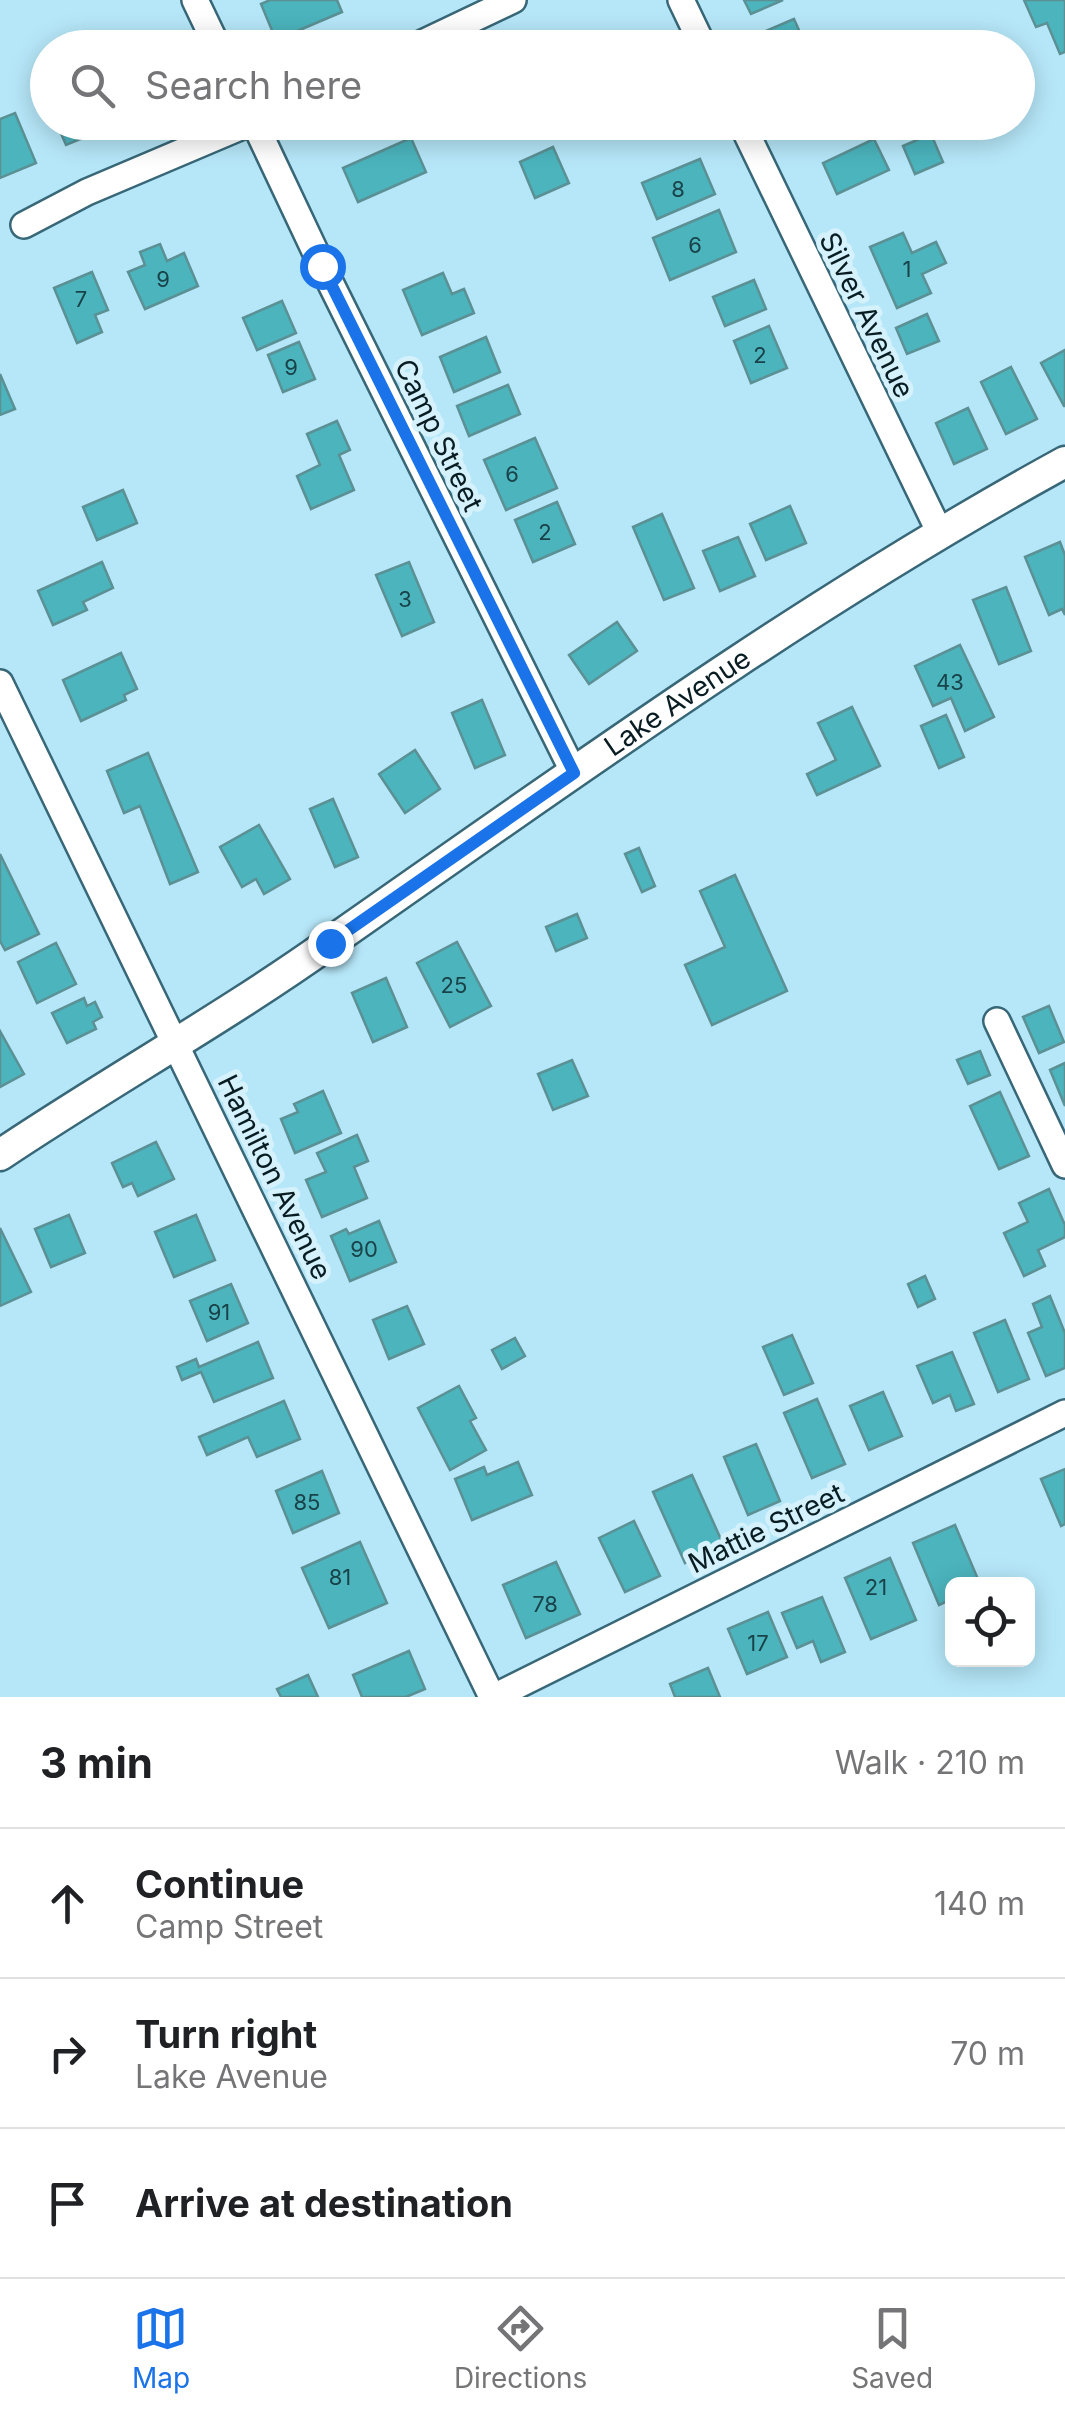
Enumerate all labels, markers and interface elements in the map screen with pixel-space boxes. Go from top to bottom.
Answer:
search box [30,30,1035,140]
icon: search [65,58,120,113]
text: Search here [145,62,362,108]
house number: 8 [671,176,685,202]
street label: Silver Avenue [812,227,922,403]
house number: 6 [688,232,702,258]
route start [300,244,346,290]
house number: 1 [903,256,911,282]
house number: 9 [156,266,170,292]
house number: 7 [75,286,87,312]
house number: 2 [753,342,767,368]
house number: 9 [284,354,298,380]
street label: Camp Street [388,354,490,516]
house number: 6 [505,461,519,487]
house number: 2 [538,519,552,545]
house number: 3 [398,586,412,612]
street label: Lake Avenue [598,641,757,763]
house number: 43 [936,669,964,695]
route end [308,921,354,967]
house number: 25 [441,972,467,998]
street label: Hamilton Avenue [211,1069,339,1285]
house number: 90 [350,1236,378,1262]
house number: 91 [208,1299,230,1325]
street label: Mattie Street [683,1476,849,1580]
house number: 85 [294,1489,320,1515]
house number: 81 [329,1564,351,1590]
house number: 21 [865,1574,887,1600]
map controls [945,1577,1035,1667]
button: locate [945,1577,1035,1667]
house number: 78 [532,1591,558,1617]
house number: 17 [747,1630,769,1656]
text: 3 min [40,1737,153,1788]
text: Walk · 210 m [835,1743,1025,1782]
text: Continue [135,1861,304,1907]
icon: ahead [40,1876,95,1931]
text: 140 m [934,1884,1025,1923]
text: Camp Street [135,1907,323,1946]
text: Turn right [135,2011,317,2057]
icon: right [40,2026,95,2081]
text: 70 m [950,2034,1025,2073]
text: Lake Avenue [135,2057,328,2096]
icon: arrive [40,2176,95,2231]
text: Arrive at destination [135,2180,513,2226]
tab: Map [132,2301,190,2395]
tab: Directions [454,2301,587,2395]
tab: Saved [851,2301,933,2395]

